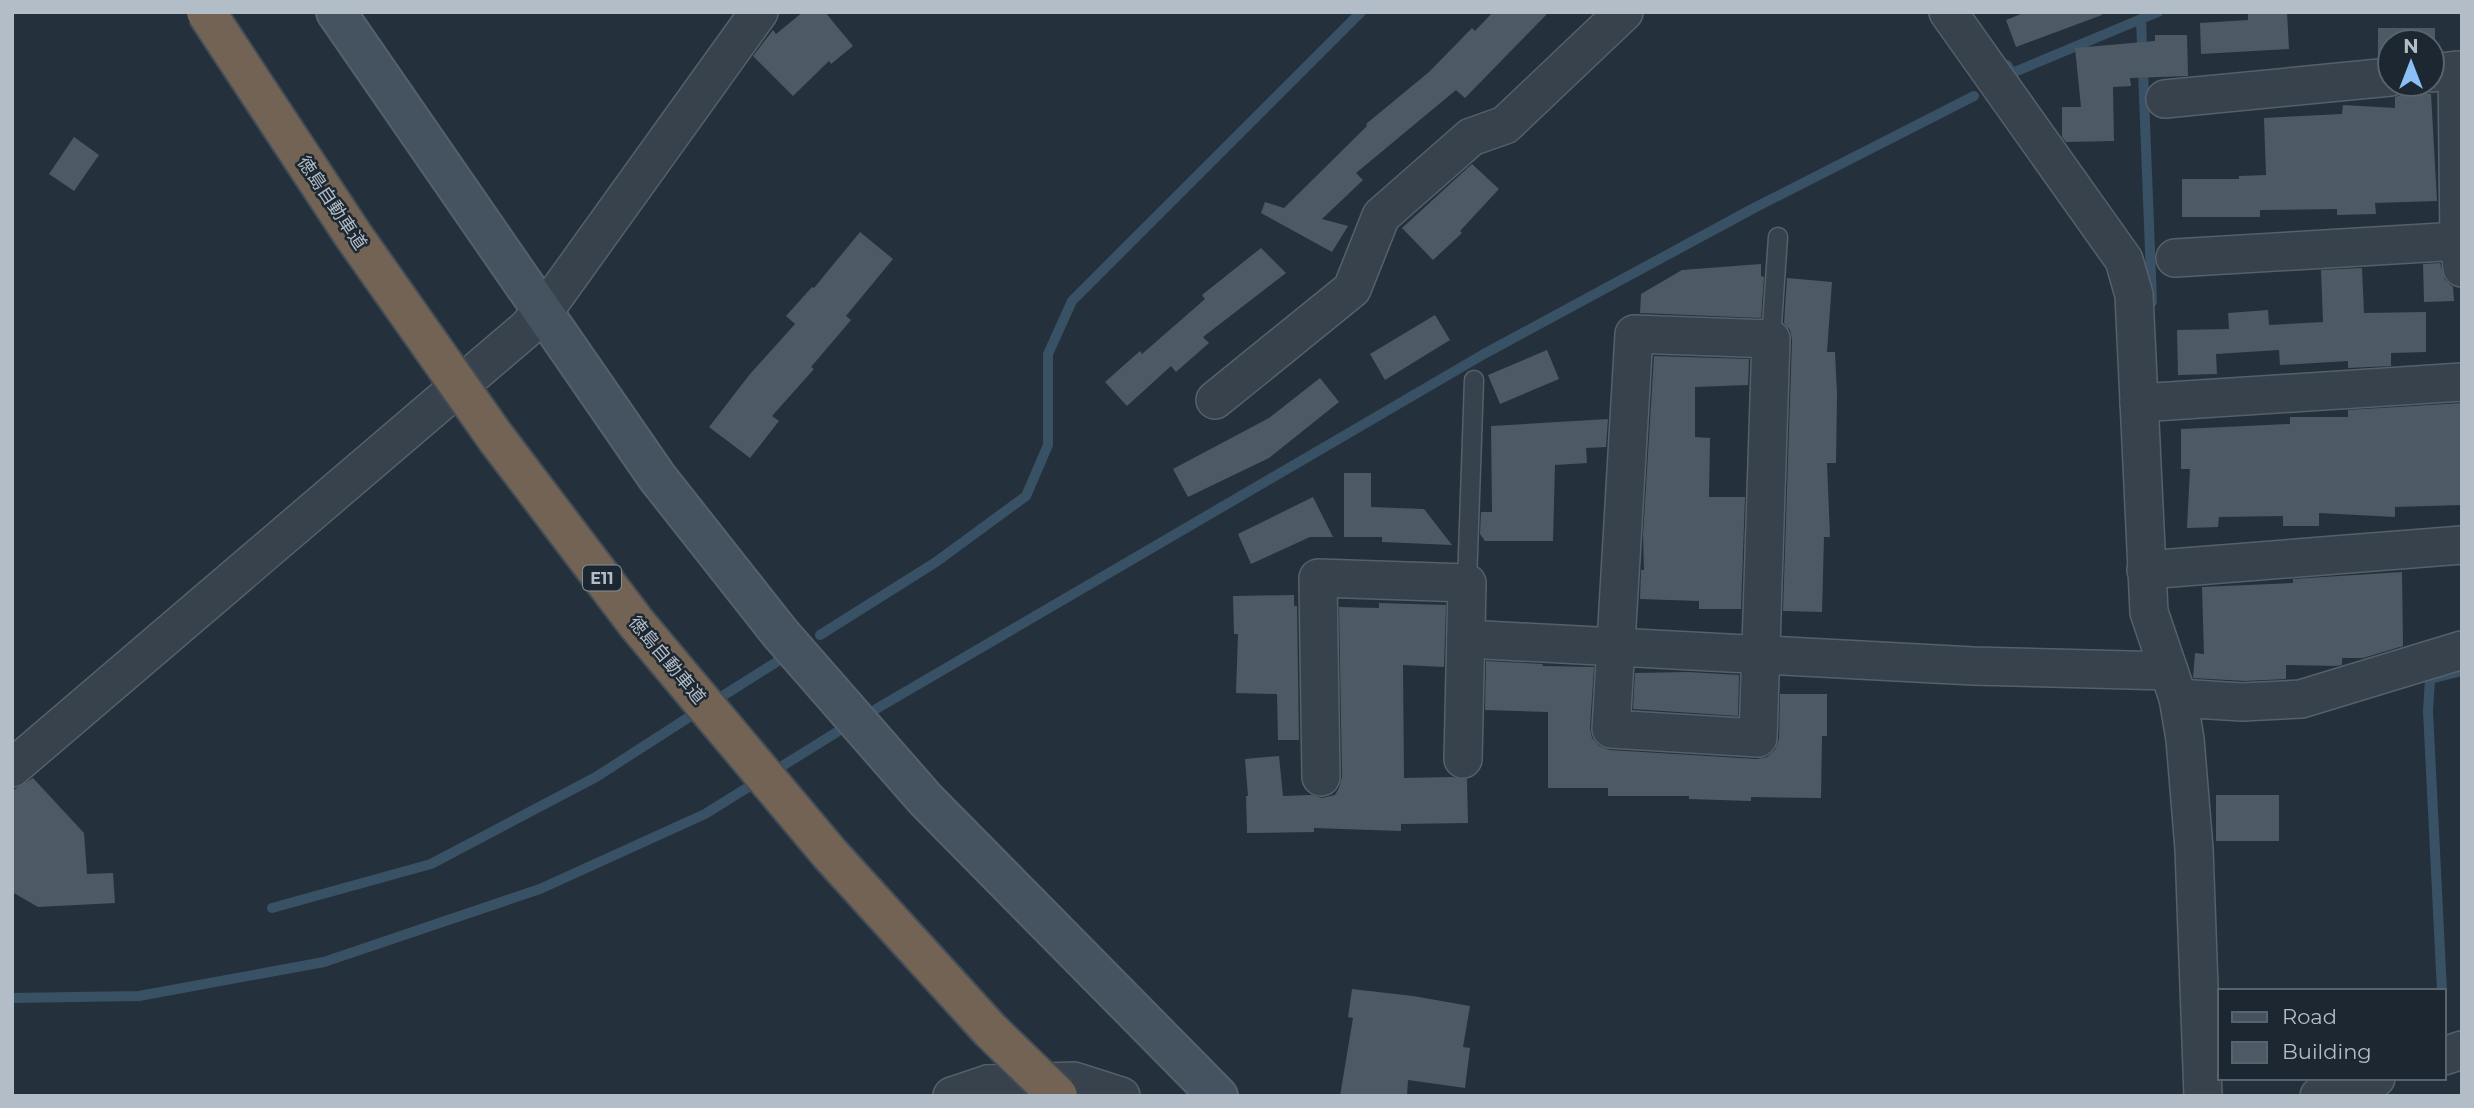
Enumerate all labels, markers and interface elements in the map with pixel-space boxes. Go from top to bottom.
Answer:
north arrow [2376,28,2446,98]
text: N [2403,35,2419,58]
street label: 徳島自動車道 [293,152,371,254]
road number: E11 [583,566,621,590]
street label: 徳島自動車道 [624,612,710,708]
legend [2218,989,2446,1080]
text: Road [2282,1004,2337,1029]
text: Building [2282,1039,2372,1064]

